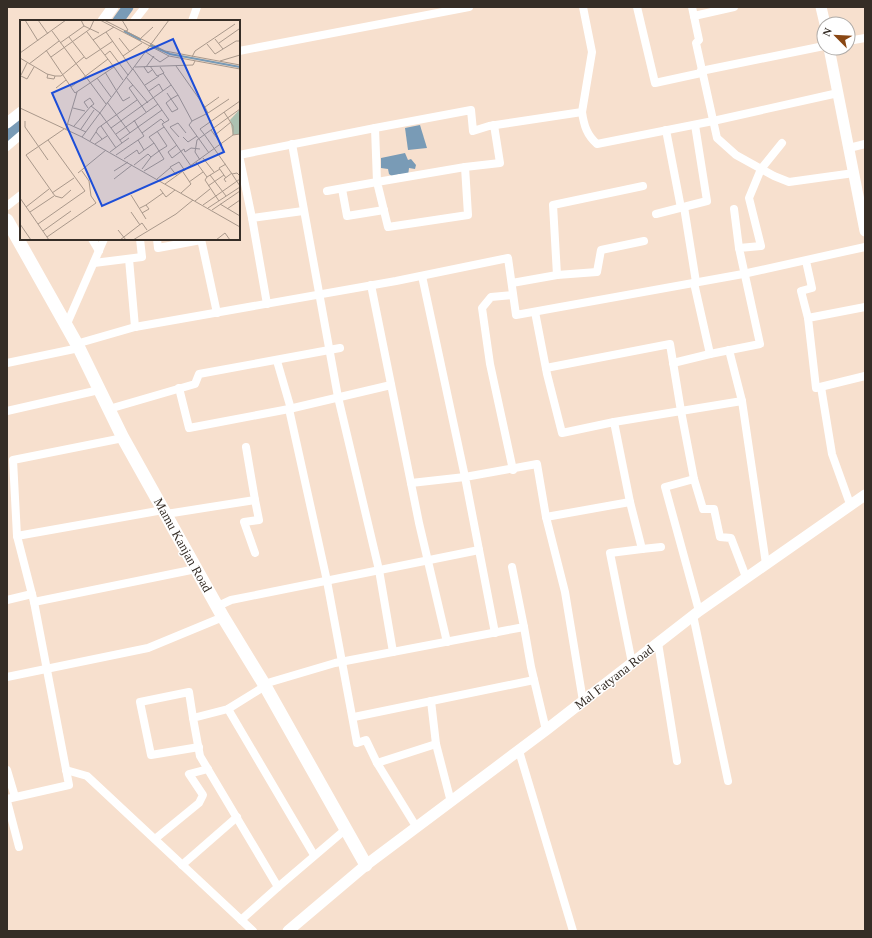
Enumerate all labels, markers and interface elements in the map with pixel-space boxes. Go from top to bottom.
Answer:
north arrow [816,16,856,56]
inset map [20,20,240,240]
text: N [820,26,834,38]
street label: Mamu Kanjan Road [151,495,215,595]
street label: Mal Fatyana Road [572,641,657,712]

